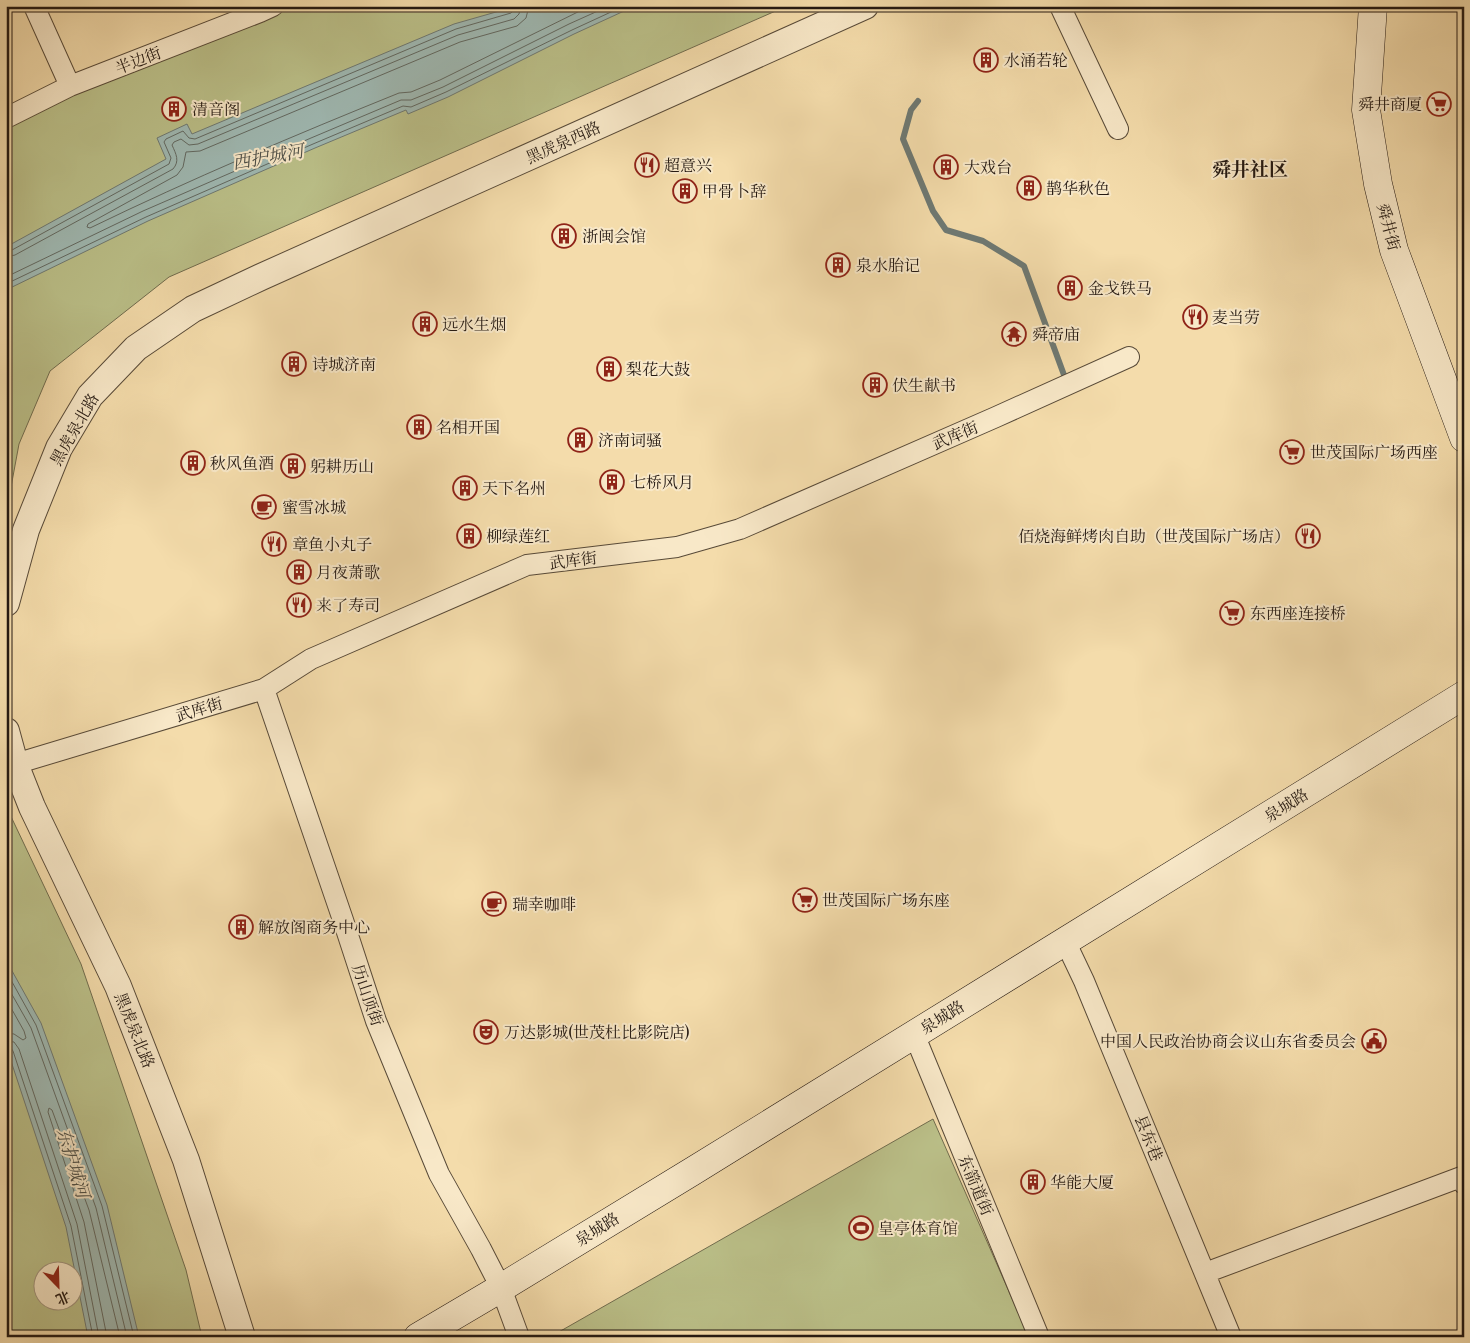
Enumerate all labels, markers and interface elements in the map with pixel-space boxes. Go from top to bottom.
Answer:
street label: 半边街 [112,43,164,79]
building icon: 水涌若轮 [973,47,999,73]
place label: 水涌若轮 [1004,51,1068,71]
supermarket icon: 舜井商厦 [1426,91,1452,117]
place label: 舜井商厦 [1358,95,1422,115]
building icon: 清音阁 [161,96,187,122]
place label: 清音阁 [192,100,240,120]
street label: 黑虎泉西路 [523,118,604,168]
water label: 西护城河 [231,139,308,175]
restaurant icon: 超意兴 [634,152,660,178]
building icon: 大戏台 [933,154,959,180]
place label: 超意兴 [664,156,712,176]
place label: 大戏台 [964,158,1012,178]
district label: 舜井社区 [1212,158,1288,182]
building icon: 鹊华秋色 [1016,175,1042,201]
building icon: 甲骨卜辞 [672,178,698,204]
place label: 鹊华秋色 [1046,179,1110,199]
place label: 甲骨卜辞 [702,182,766,202]
street label: 舜井街 [1372,201,1404,253]
building icon: 浙闽会馆 [551,223,577,249]
place label: 浙闽会馆 [582,227,646,247]
building icon: 泉水胎记 [825,252,851,278]
place label: 泉水胎记 [856,256,920,276]
building icon: 金戈铁马 [1057,275,1083,301]
place label: 金戈铁马 [1088,279,1152,299]
restaurant icon: 麦当劳 [1182,304,1208,330]
place label: 麦当劳 [1212,308,1260,328]
building icon: 远水生烟 [412,311,438,337]
place label: 远水生烟 [442,315,506,335]
temple icon: 舜帝庙 [1001,321,1027,347]
place label: 舜帝庙 [1032,325,1080,345]
building icon: 诗城济南 [281,351,307,377]
place label: 诗城济南 [312,355,376,375]
building icon: 梨花大鼓 [596,356,622,382]
place label: 梨花大鼓 [626,360,690,380]
building icon: 伏生献书 [862,372,888,398]
place label: 伏生献书 [892,376,956,396]
street label: 黑虎泉北路 [46,390,104,469]
building icon: 名相开国 [406,414,432,440]
street label: 武库街 [929,417,981,455]
place label: 名相开国 [436,418,500,438]
building icon: 济南词骚 [567,427,593,453]
place label: 济南词骚 [598,431,662,451]
supermarket icon: 世茂国际广场西座 [1279,439,1305,465]
place label: 世茂国际广场西座 [1310,443,1438,463]
building icon: 秋风鱼酒 [180,450,206,476]
building icon: 躬耕历山 [280,453,306,479]
place label: 秋风鱼酒 [210,454,274,474]
place label: 躬耕历山 [310,457,374,477]
building icon: 七桥风月 [599,469,625,495]
place label: 七桥风月 [630,473,694,493]
building icon: 天下名州 [452,475,478,501]
place label: 天下名州 [482,479,546,499]
cafe icon: 蜜雪冰城 [251,494,277,520]
place label: 蜜雪冰城 [282,498,346,518]
building icon: 柳绿莲红 [456,523,482,549]
restaurant icon: 佰烧海鲜烤肉自助（世茂国际广场店） [1295,523,1321,549]
place label: 柳绿莲红 [486,527,550,547]
place label: 佰烧海鲜烤肉自助（世茂国际广场店） [1018,527,1290,547]
restaurant icon: 章鱼小丸子 [261,531,287,557]
place label: 章鱼小丸子 [292,535,372,555]
street label: 武库街 [548,548,598,574]
building icon: 月夜萧歌 [286,559,312,585]
place label: 月夜萧歌 [316,563,380,583]
restaurant icon: 来了寿司 [286,592,312,618]
place label: 来了寿司 [316,596,380,616]
supermarket icon: 东西座连接桥 [1219,600,1245,626]
place label: 东西座连接桥 [1250,604,1346,624]
street label: 武库街 [173,693,225,727]
street label: 泉城路 [1261,785,1312,827]
supermarket icon: 世茂国际广场东座 [792,887,818,913]
cafe icon: 瑞幸咖啡 [481,891,507,917]
place label: 世茂国际广场东座 [822,891,950,911]
place label: 瑞幸咖啡 [512,895,576,915]
building icon: 解放阁商务中心 [228,914,254,940]
place label: 解放阁商务中心 [258,918,370,938]
street label: 历山顶街 [347,962,387,1029]
street label: 黑虎泉北路 [110,990,158,1071]
street label: 泉城路 [917,997,968,1039]
theatre icon: 万达影城(世茂杜比影院店) [473,1019,499,1045]
place label: 万达影城(世茂杜比影院店) [504,1023,690,1043]
public building icon: 中国人民政治协商会议山东省委员会 [1361,1028,1387,1054]
place label: 中国人民政治协商会议山东省委员会 [1100,1032,1356,1052]
street label: 县东巷 [1130,1112,1166,1164]
water label: 东护城河 [51,1125,95,1204]
street label: 东箭道街 [953,1152,997,1219]
building icon: 华能大厦 [1020,1169,1046,1195]
place label: 华能大厦 [1050,1173,1114,1193]
street label: 泉城路 [572,1209,623,1251]
sports icon: 皇亭体育馆 [848,1215,874,1241]
place label: 皇亭体育馆 [878,1219,958,1239]
north arrow [32,1260,82,1310]
text: 北 [53,1286,73,1308]

